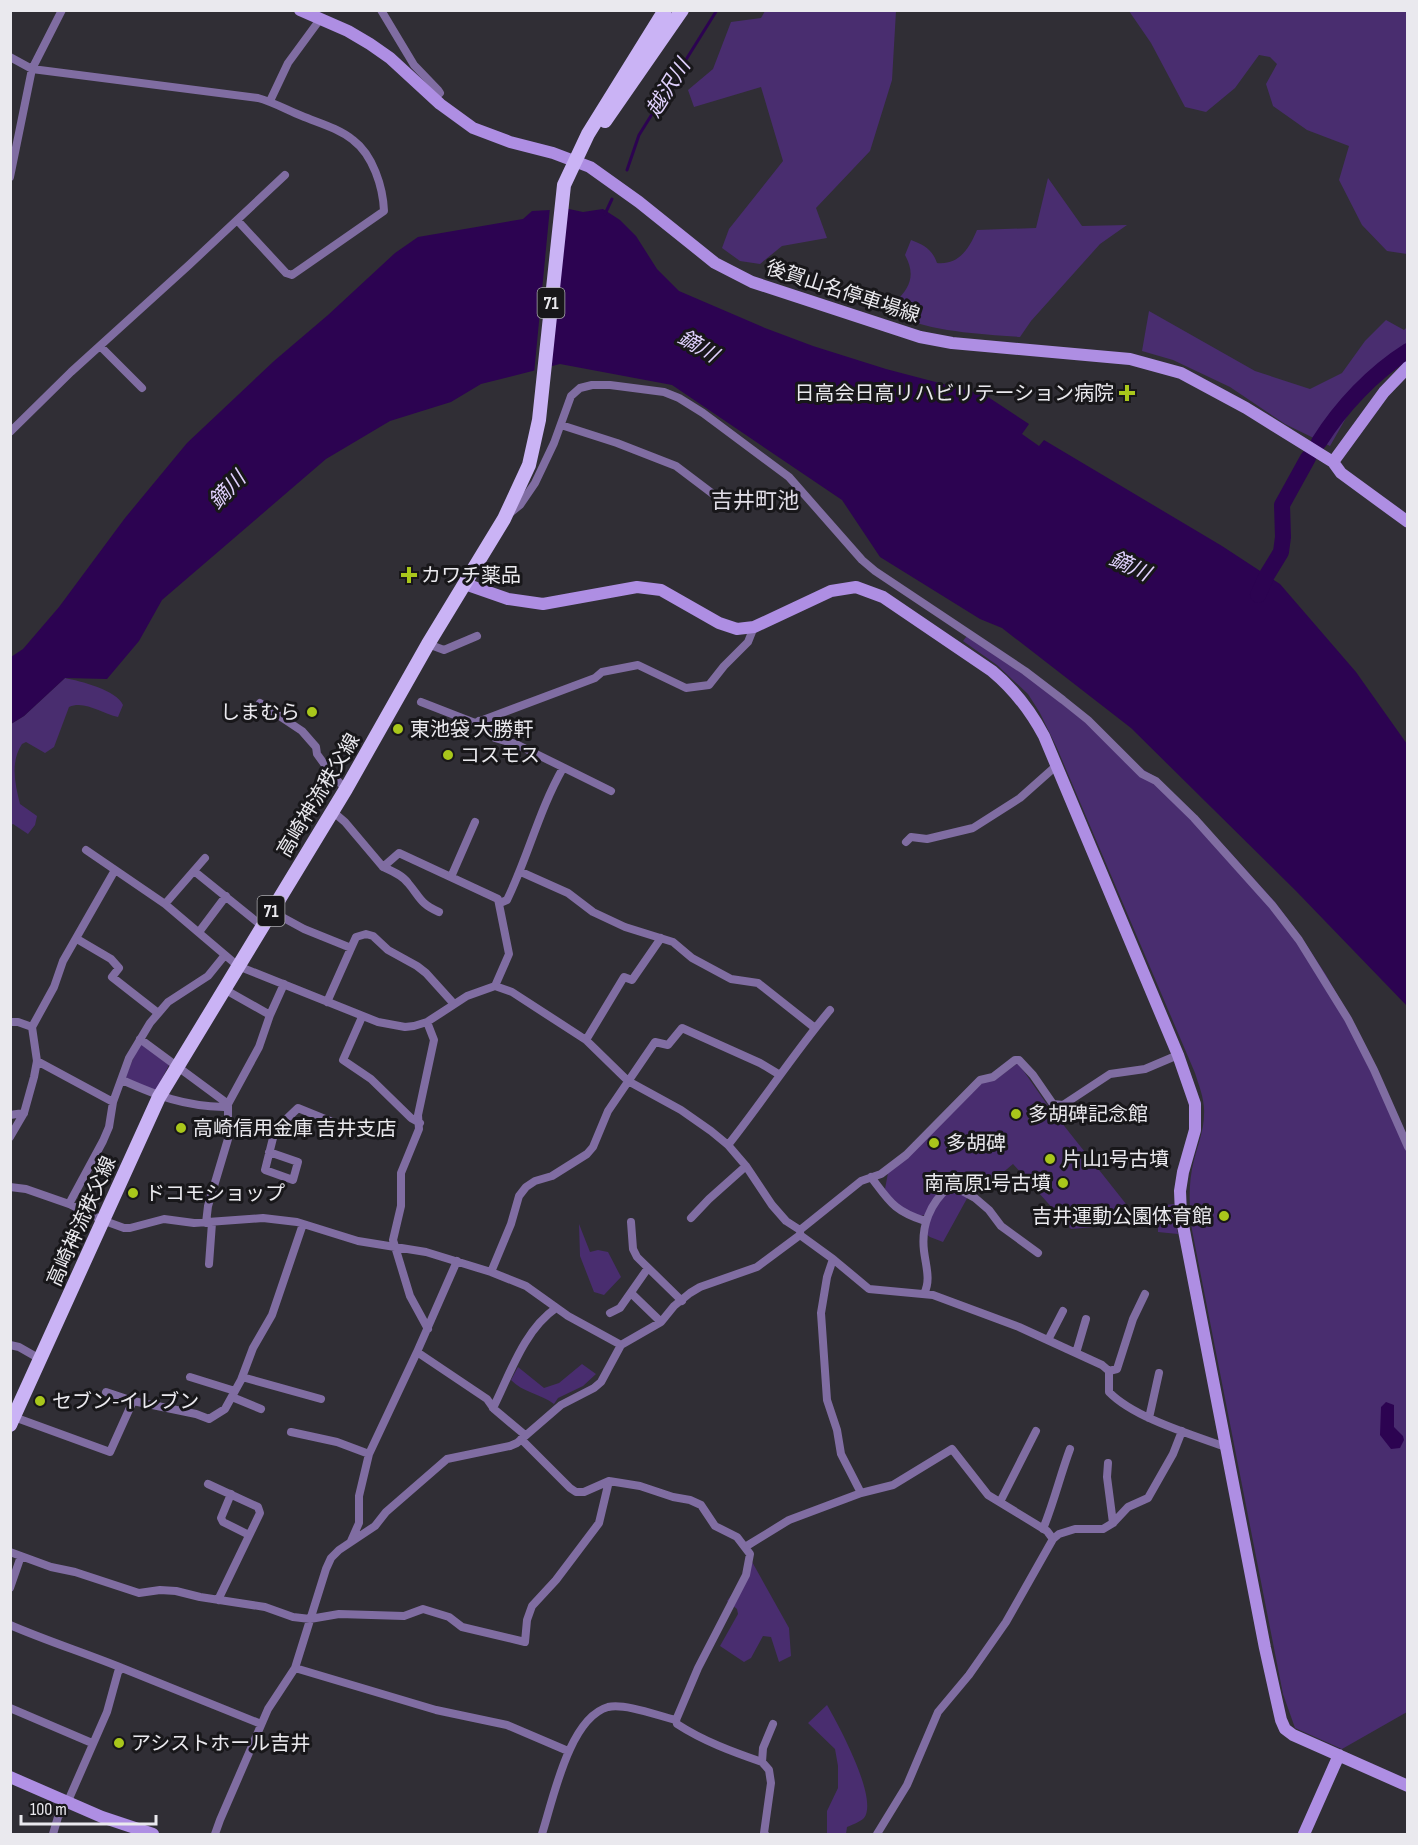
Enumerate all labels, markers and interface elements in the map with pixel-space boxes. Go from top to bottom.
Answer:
water label: 越沢川 [641,53,697,122]
street label: 後賀山名停車場線 [763,256,922,328]
road number: 71 [538,288,564,318]
water label: 鏑川 [673,325,724,369]
place label: 日高会日高リハビリテーション病院 [794,382,1114,406]
marker: 日高会日高リハビリテーション病院 [1118,384,1136,402]
water label: 鏑川 [204,465,252,514]
district label: 吉井町池 [711,488,799,515]
water label: 鏑川 [1105,546,1156,588]
place label: カワチ薬品 [421,564,521,588]
marker: カワチ薬品 [402,568,416,582]
place label: しまむら [220,701,300,725]
marker: しまむら [305,705,319,719]
place label: 東池袋 大勝軒 [410,718,533,742]
marker: 東池袋 大勝軒 [391,722,405,736]
street label: 高崎神流秩父線 [273,729,365,862]
place label: コスモス [460,744,540,768]
marker: コスモス [441,748,455,762]
road number: 71 [258,896,284,926]
place label: 多胡碑記念館 [1028,1103,1148,1127]
marker: 多胡碑記念館 [1009,1107,1023,1121]
place label: 高崎信用金庫 吉井支店 [193,1117,396,1141]
marker: 高崎信用金庫 吉井支店 [174,1121,188,1135]
place label: 多胡碑 [946,1132,1006,1156]
marker: 多胡碑 [927,1136,941,1150]
place label: 片山1号古墳 [1062,1148,1169,1172]
marker: 片山1号古墳 [1043,1152,1057,1166]
street label: 高崎神流秩父線 [42,1153,121,1290]
place label: 南高原1号古墳 [924,1172,1051,1196]
marker: 南高原1号古墳 [1056,1176,1070,1190]
place label: ドコモショップ [145,1182,285,1206]
marker: ドコモショップ [126,1186,140,1200]
place label: 吉井運動公園体育館 [1032,1205,1212,1229]
marker: 吉井運動公園体育館 [1217,1209,1231,1223]
place label: セブン-イレブン [52,1390,199,1414]
marker: セブン-イレブン [33,1394,47,1408]
place label: アシストホール吉井 [131,1732,310,1756]
marker: アシストホール吉井 [112,1736,126,1750]
scale bar [21,1788,156,1826]
text: 100 m [30,1799,67,1820]

